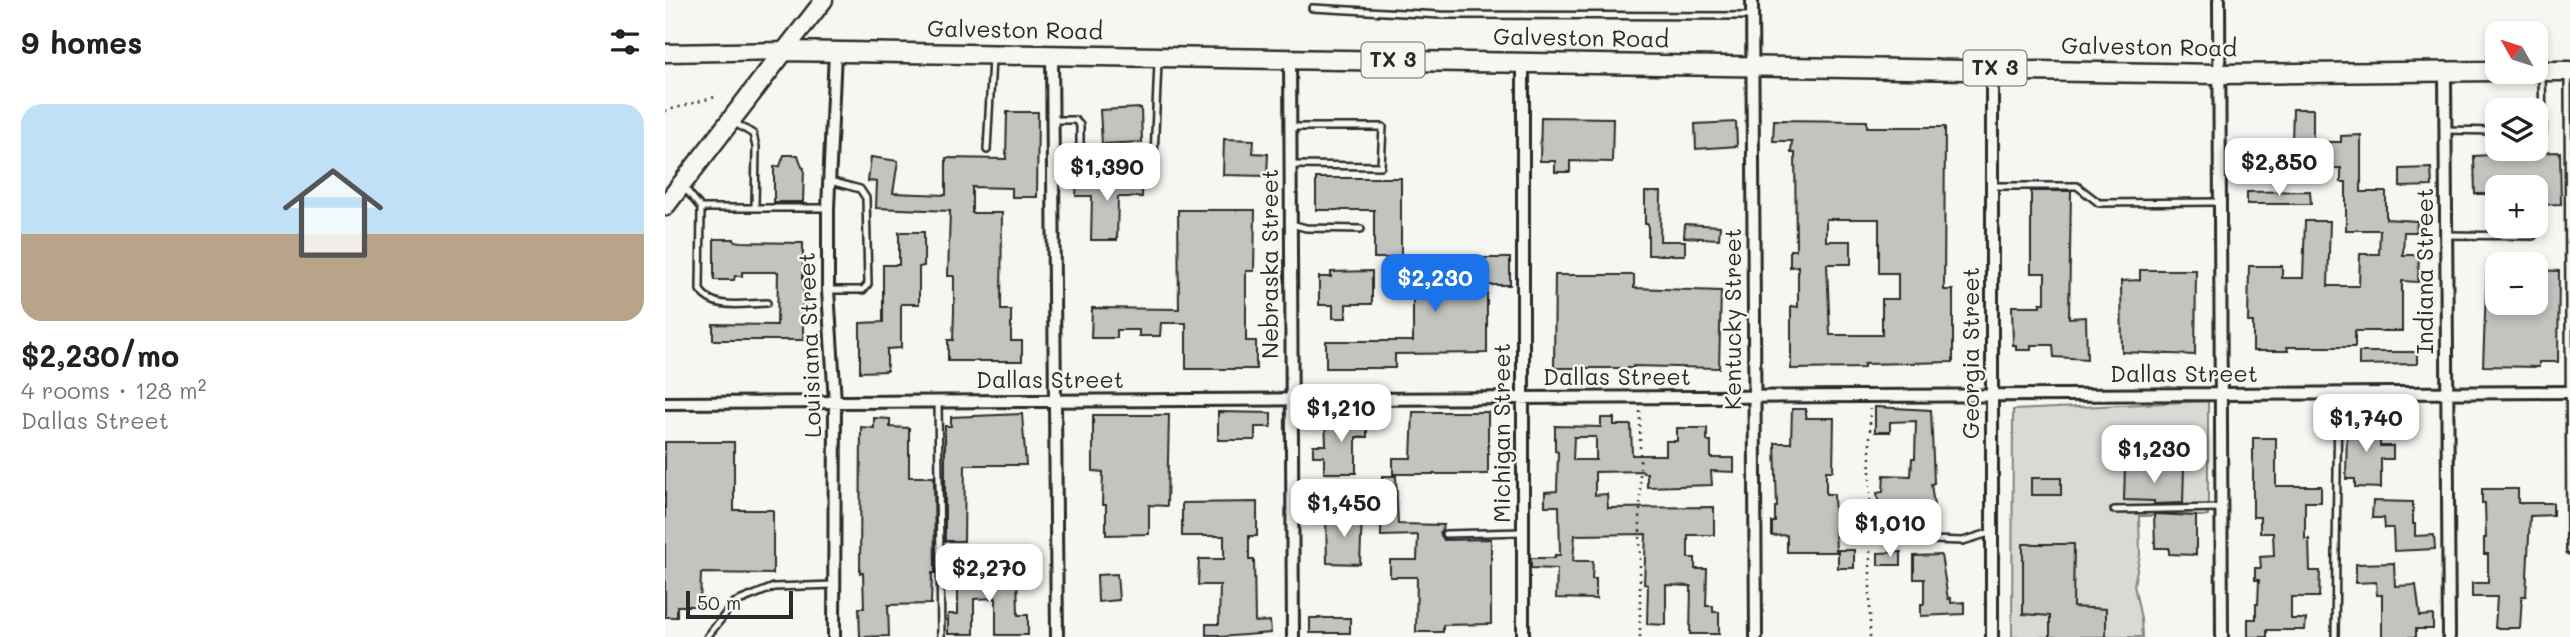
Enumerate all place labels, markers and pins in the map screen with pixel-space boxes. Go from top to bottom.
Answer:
pin: $2,850 [2222,138,2336,198]
pin: $1,390 [1050,144,1164,203]
pin: $2,230 [1378,254,1492,314]
pin: $1,210 [1284,384,1398,444]
pin: $1,740 [2309,394,2423,454]
pin: $1,230 [2097,426,2211,485]
pin: $1,450 [1287,480,1401,539]
pin: $1,010 [1833,500,1947,559]
pin: $2,270 [932,544,1046,604]

